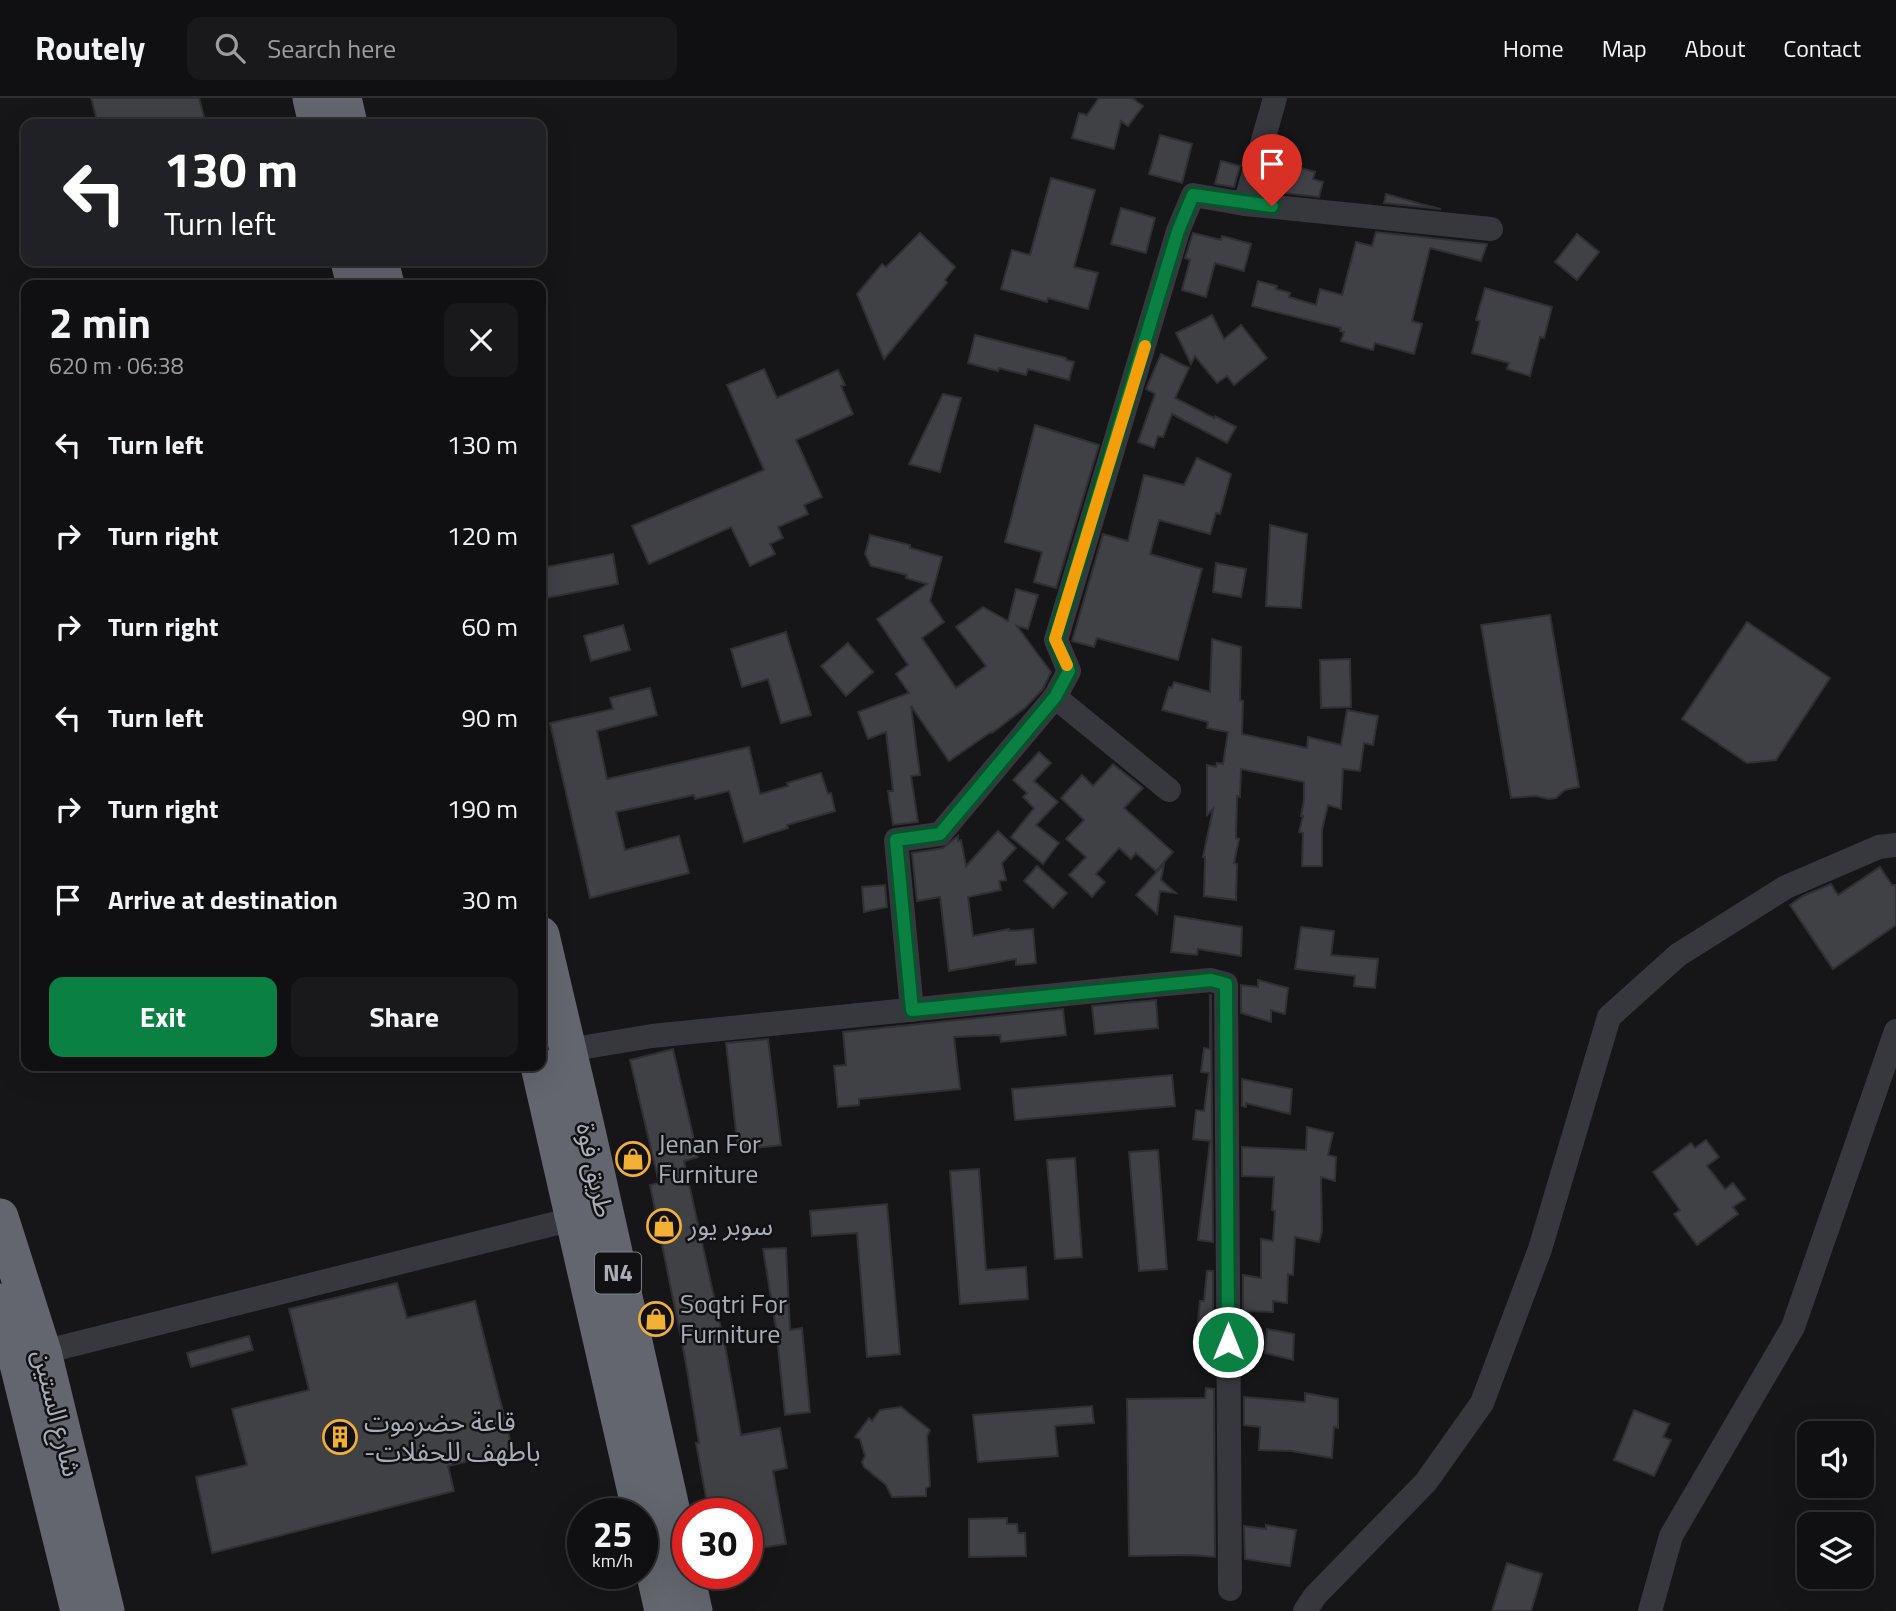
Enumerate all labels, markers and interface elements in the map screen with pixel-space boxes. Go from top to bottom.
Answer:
search box [187,17,677,80]
text: Routely [35,23,145,73]
icon: search [211,29,249,67]
text: Search here [267,29,396,68]
text: Home [1503,30,1564,66]
text: Map [1602,30,1647,66]
text: About [1685,30,1745,66]
text: Contact [1783,30,1861,66]
text: 130 m [164,131,298,206]
pin [1242,134,1302,206]
icon: arrive [1253,145,1291,183]
icon: left [49,147,140,238]
text: Turn left [164,199,276,247]
text: 2 min [49,290,151,354]
button: close [444,303,518,377]
text: 620 m · 06:38 [49,348,184,383]
text: Turn left [108,425,203,464]
text: 130 m [447,425,518,464]
icon: left [49,426,87,464]
text: Turn right [108,516,219,555]
text: 120 m [447,516,518,555]
icon: right [49,517,87,555]
text: Turn right [108,607,219,646]
text: 60 m [461,607,518,646]
icon: right [49,608,87,646]
text: Turn left [108,698,203,737]
text: 90 m [461,698,518,737]
icon: left [49,699,87,737]
text: Turn right [108,789,219,828]
text: 190 m [447,789,518,828]
icon: right [49,790,87,828]
text: Arrive at destination [108,880,338,919]
text: 30 m [461,880,518,919]
icon: arrive [49,881,87,919]
button: Exit [49,977,277,1057]
button: Share [291,977,518,1057]
street label: طريق فوة [566,1119,625,1221]
place label: Jenan For Furniture [658,1124,761,1193]
shop icon: Jenan For Furniture [614,1140,652,1178]
place label: سوبر يور [687,1206,773,1245]
shop icon: سوبر يور [645,1207,683,1245]
road number: N4 [595,1252,641,1294]
place label: Soqtri For Furniture [680,1284,787,1353]
shop icon: Soqtri For Furniture [637,1300,675,1338]
position arrow [1191,1305,1265,1379]
street label: شارع الستين [23,1345,92,1481]
place label: قاعة حضرموت -باطهف للحفلات [364,1402,540,1471]
building icon: قاعة حضرموت -باطهف للحفلات [321,1418,359,1456]
map controls [1797,1421,1874,1589]
button: sound [1797,1421,1874,1498]
speed limit sign: 30 [672,1498,763,1589]
text: 25 [593,1507,632,1561]
button: layers [1797,1512,1874,1589]
text: km/h [592,1547,633,1574]

